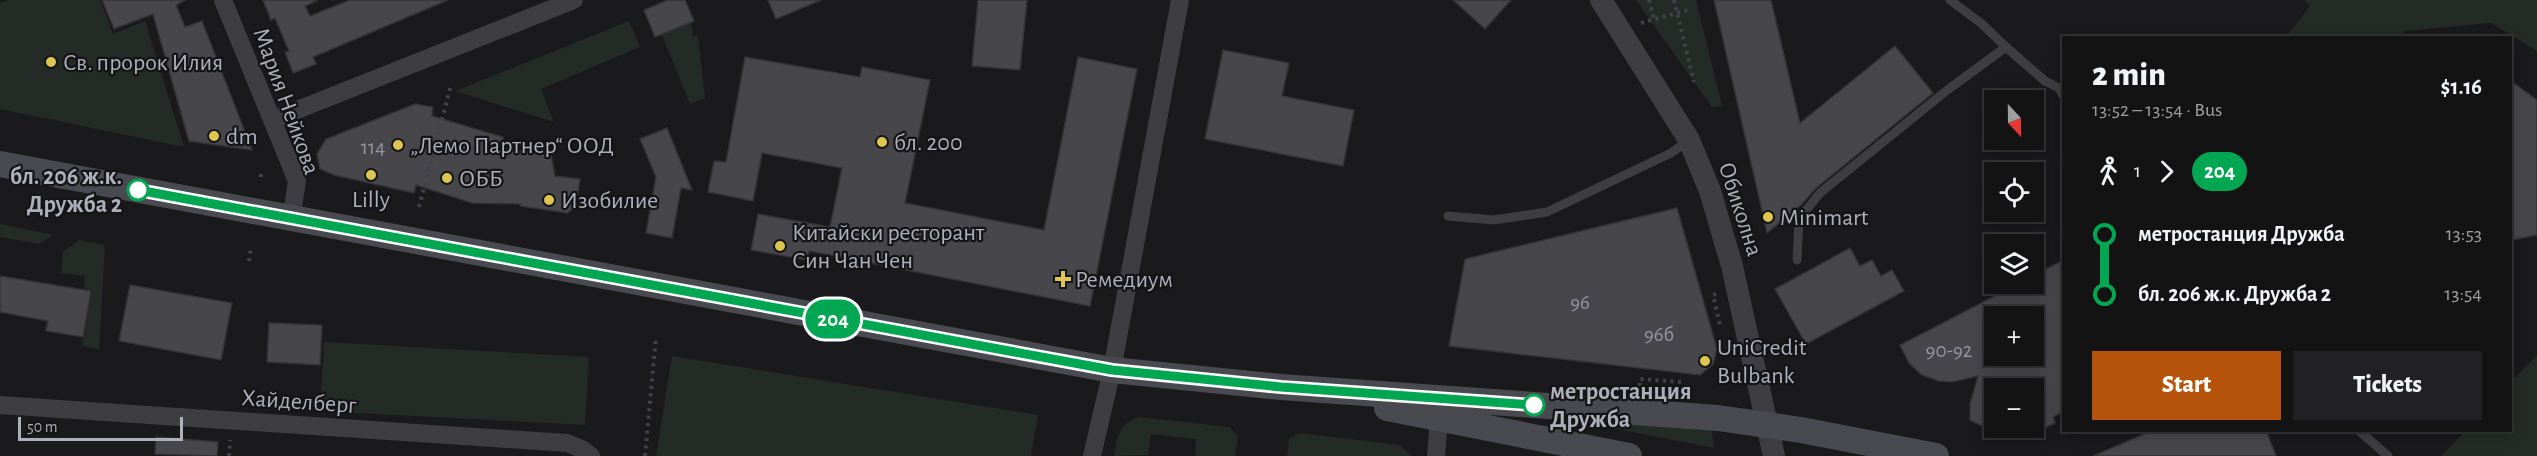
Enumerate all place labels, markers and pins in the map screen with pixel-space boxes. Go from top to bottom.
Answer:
place label: Св. пророк Илия [63,51,223,75]
marker: Св. пророк Илия [44,55,58,69]
place label: dm [226,125,258,149]
marker: dm [207,129,221,143]
place label: бл. 200 [894,131,963,155]
place label: „Лемо Партнер“ ООД [410,134,614,158]
marker: бл. 200 [875,135,889,149]
marker: „Лемо Партнер“ ООД [391,138,405,152]
place label: бл. 206 ж.к. Дружба 2 [10,165,122,217]
place label: ОББ [459,167,503,191]
marker: Lilly [364,168,378,182]
marker: ОББ [440,171,454,185]
marker: бл. 206 ж.к. Дружба 2 [127,179,149,201]
place label: Lilly [352,188,390,212]
place label: Изобилие [561,189,658,213]
marker: Изобилие [542,193,556,207]
place label: Minimart [1780,206,1869,230]
marker: Minimart [1761,210,1775,224]
place label: Китайски ресторант Син Чан Чен [792,221,985,273]
marker: Китайски ресторант Син Чан Чен [773,239,787,253]
place label: Ремедиум [1075,268,1173,292]
marker: Ремедиум [1056,272,1070,286]
place label: UniCredit Bulbank [1717,336,1807,388]
marker: UniCredit Bulbank [1698,354,1712,368]
place label: метростанция Дружба [1550,380,1692,432]
marker: метростанция Дружба [1523,394,1545,416]

